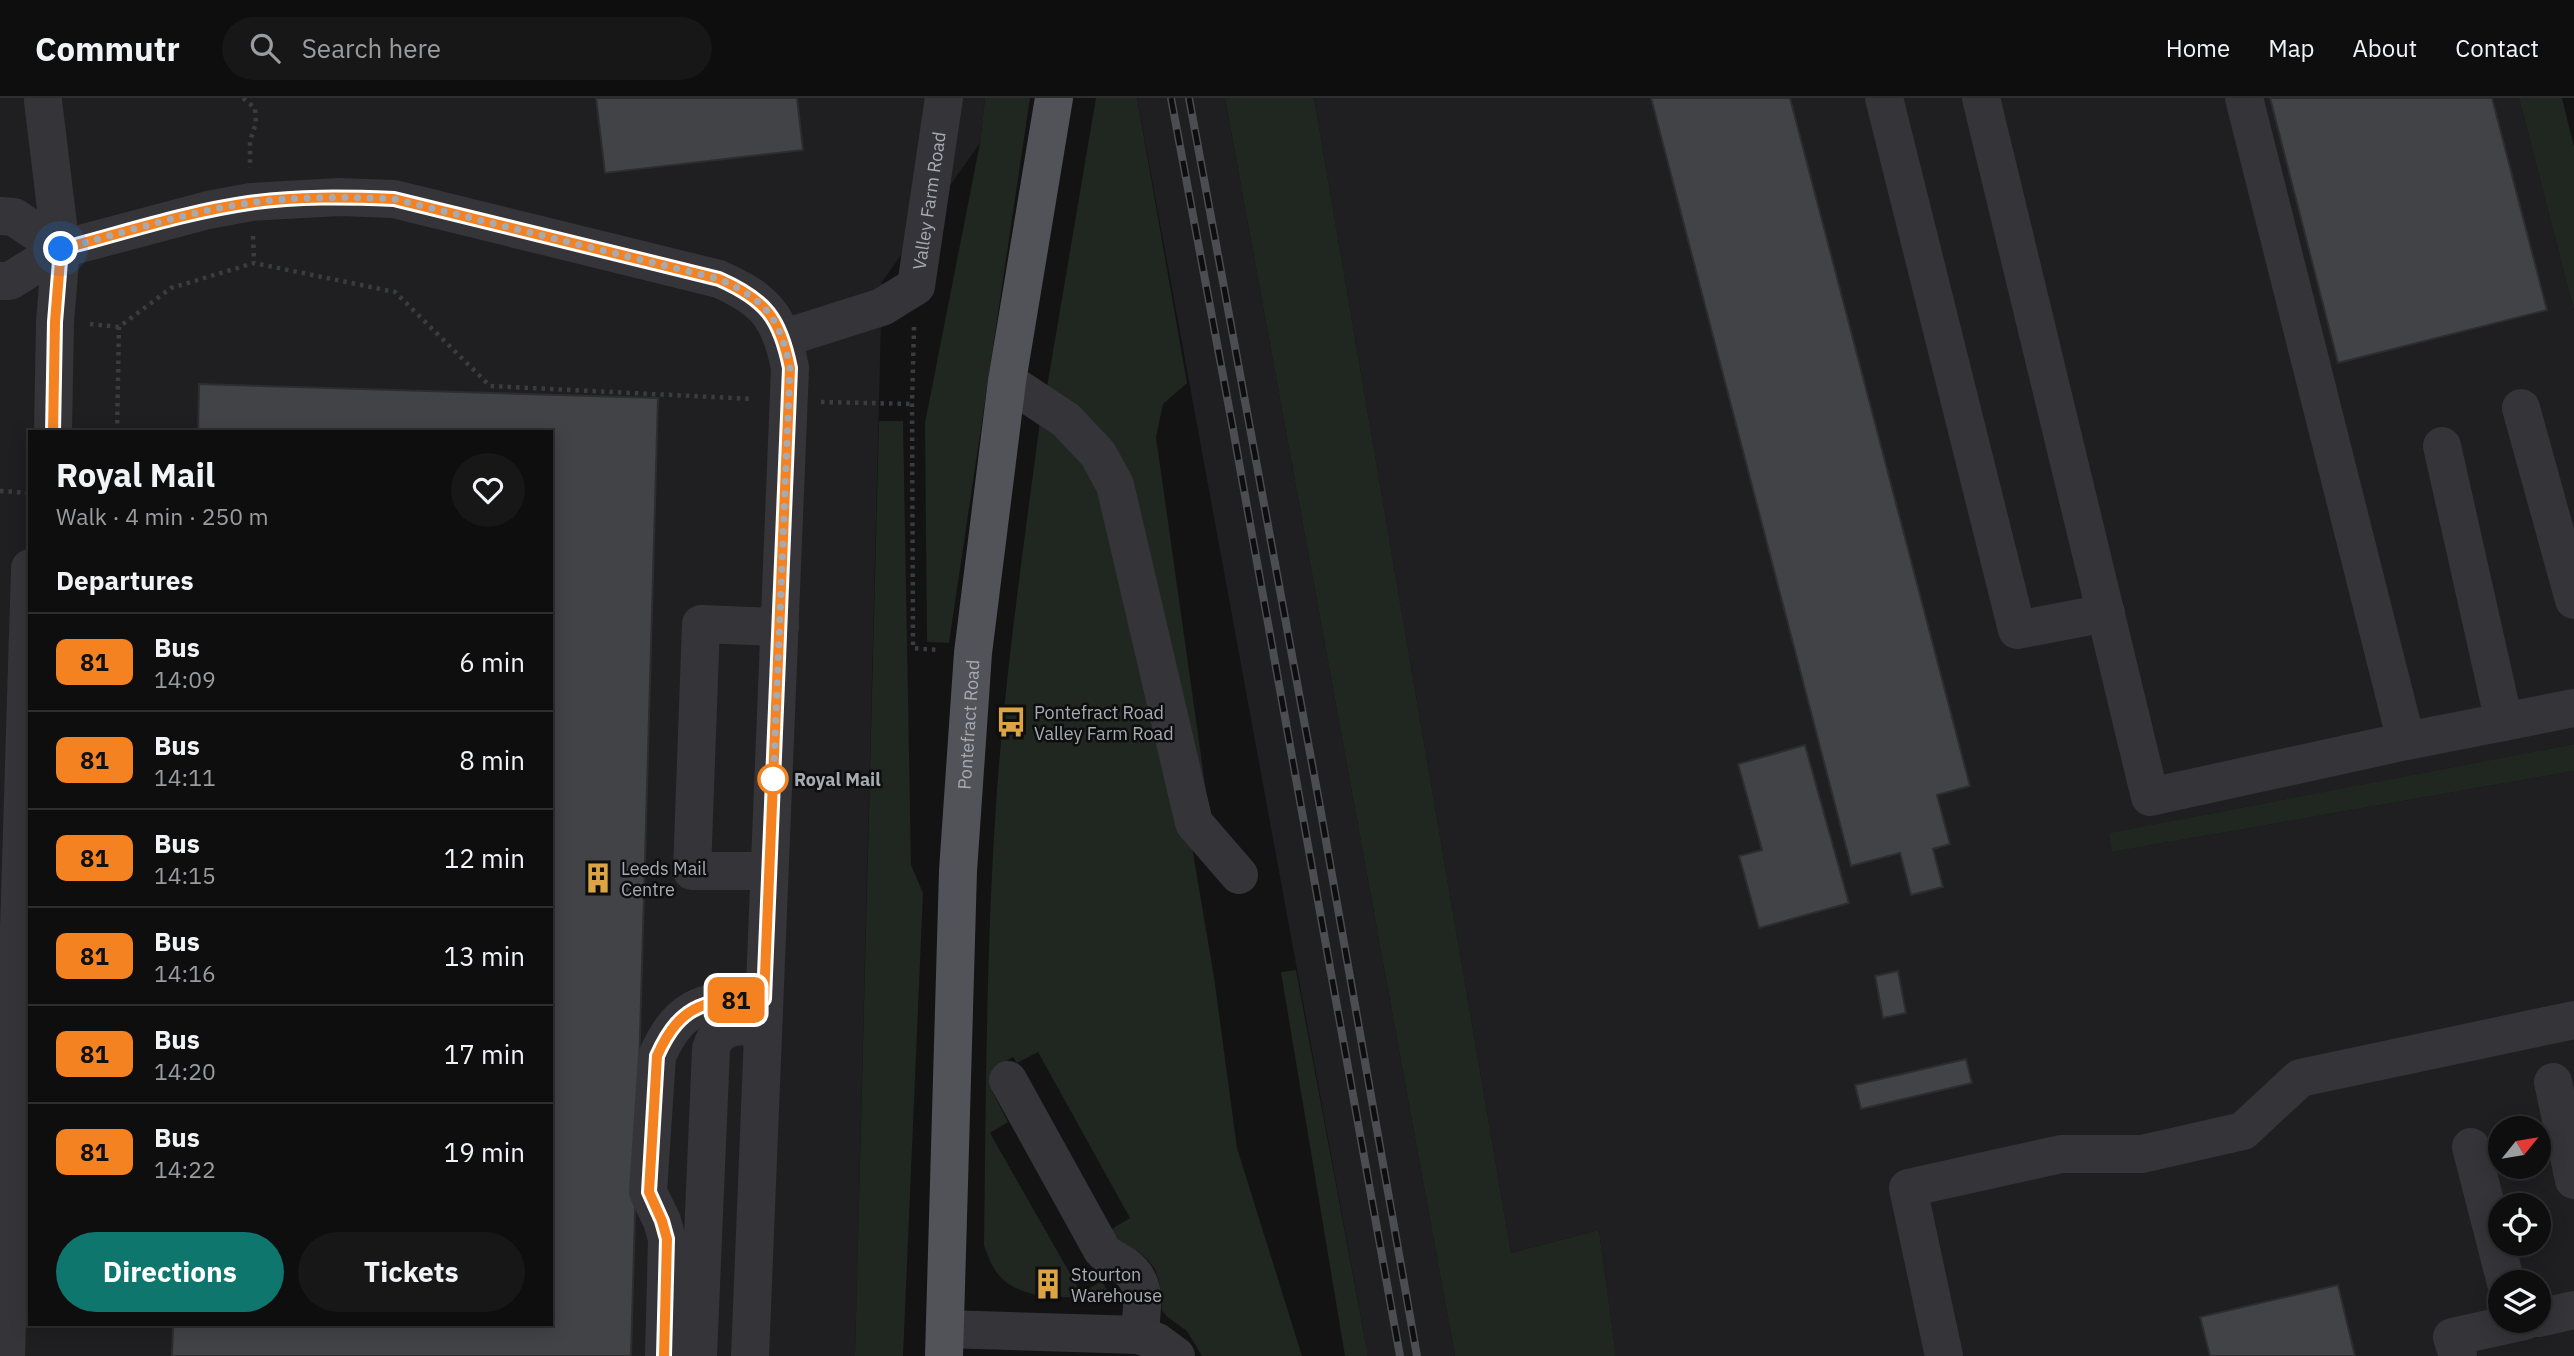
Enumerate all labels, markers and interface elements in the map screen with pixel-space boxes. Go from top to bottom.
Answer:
search box [222,17,712,80]
text: Commutr [35,27,180,70]
icon: search [246,29,284,67]
text: Search here [302,31,441,65]
text: Home [2166,32,2230,64]
text: Map [2268,32,2314,64]
text: About [2352,32,2417,64]
text: Contact [2455,32,2539,64]
street label: Valley Farm Road [907,130,950,272]
your location [43,231,78,266]
text: Royal Mail [56,453,215,496]
button: heart [451,453,525,527]
text: Walk · 4 min · 250 m [56,501,269,531]
text: Departures [56,563,194,597]
text: Bus [154,630,200,664]
text: 6 min [459,645,525,679]
text: 81 [80,646,109,678]
street label: Pontefract Road [952,659,984,790]
text: 14:09 [154,664,216,694]
place label: Pontefract Road Valley Farm Road [1034,701,1174,745]
bus stop icon: Pontefract Road Valley Farm Road [994,705,1028,739]
text: Bus [154,728,200,762]
text: 8 min [459,743,525,777]
text: 81 [80,744,109,776]
text: 14:11 [154,762,216,792]
marker: Royal Mail [758,764,788,794]
place label: Royal Mail [794,768,881,791]
text: Bus [154,826,200,860]
text: 12 min [444,841,525,875]
text: 81 [80,842,109,874]
place label: Leeds Mail Centre [621,857,707,901]
text: 14:15 [154,860,216,890]
building icon: Leeds Mail Centre [581,861,615,895]
text: Bus [154,924,200,958]
text: 13 min [444,939,525,973]
text: 81 [80,940,109,972]
text: 14:16 [154,958,216,988]
line badge: 81 [704,977,768,1023]
text: 81 [722,984,750,1016]
text: Bus [154,1022,200,1056]
text: 17 min [444,1037,525,1071]
text: 81 [80,1038,109,1070]
text: 14:20 [154,1056,216,1086]
north arrow [2488,1116,2552,1180]
map controls [2488,1116,2551,1333]
text: Bus [154,1120,200,1154]
text: 19 min [444,1135,525,1169]
text: 81 [80,1136,109,1168]
text: 14:22 [154,1154,216,1184]
button: locate [2488,1193,2551,1256]
button: Directions [56,1232,284,1312]
button: Tickets [298,1232,525,1312]
place label: Stourton Warehouse [1071,1263,1162,1307]
building icon: Stourton Warehouse [1031,1267,1065,1301]
button: layers [2488,1270,2551,1333]

